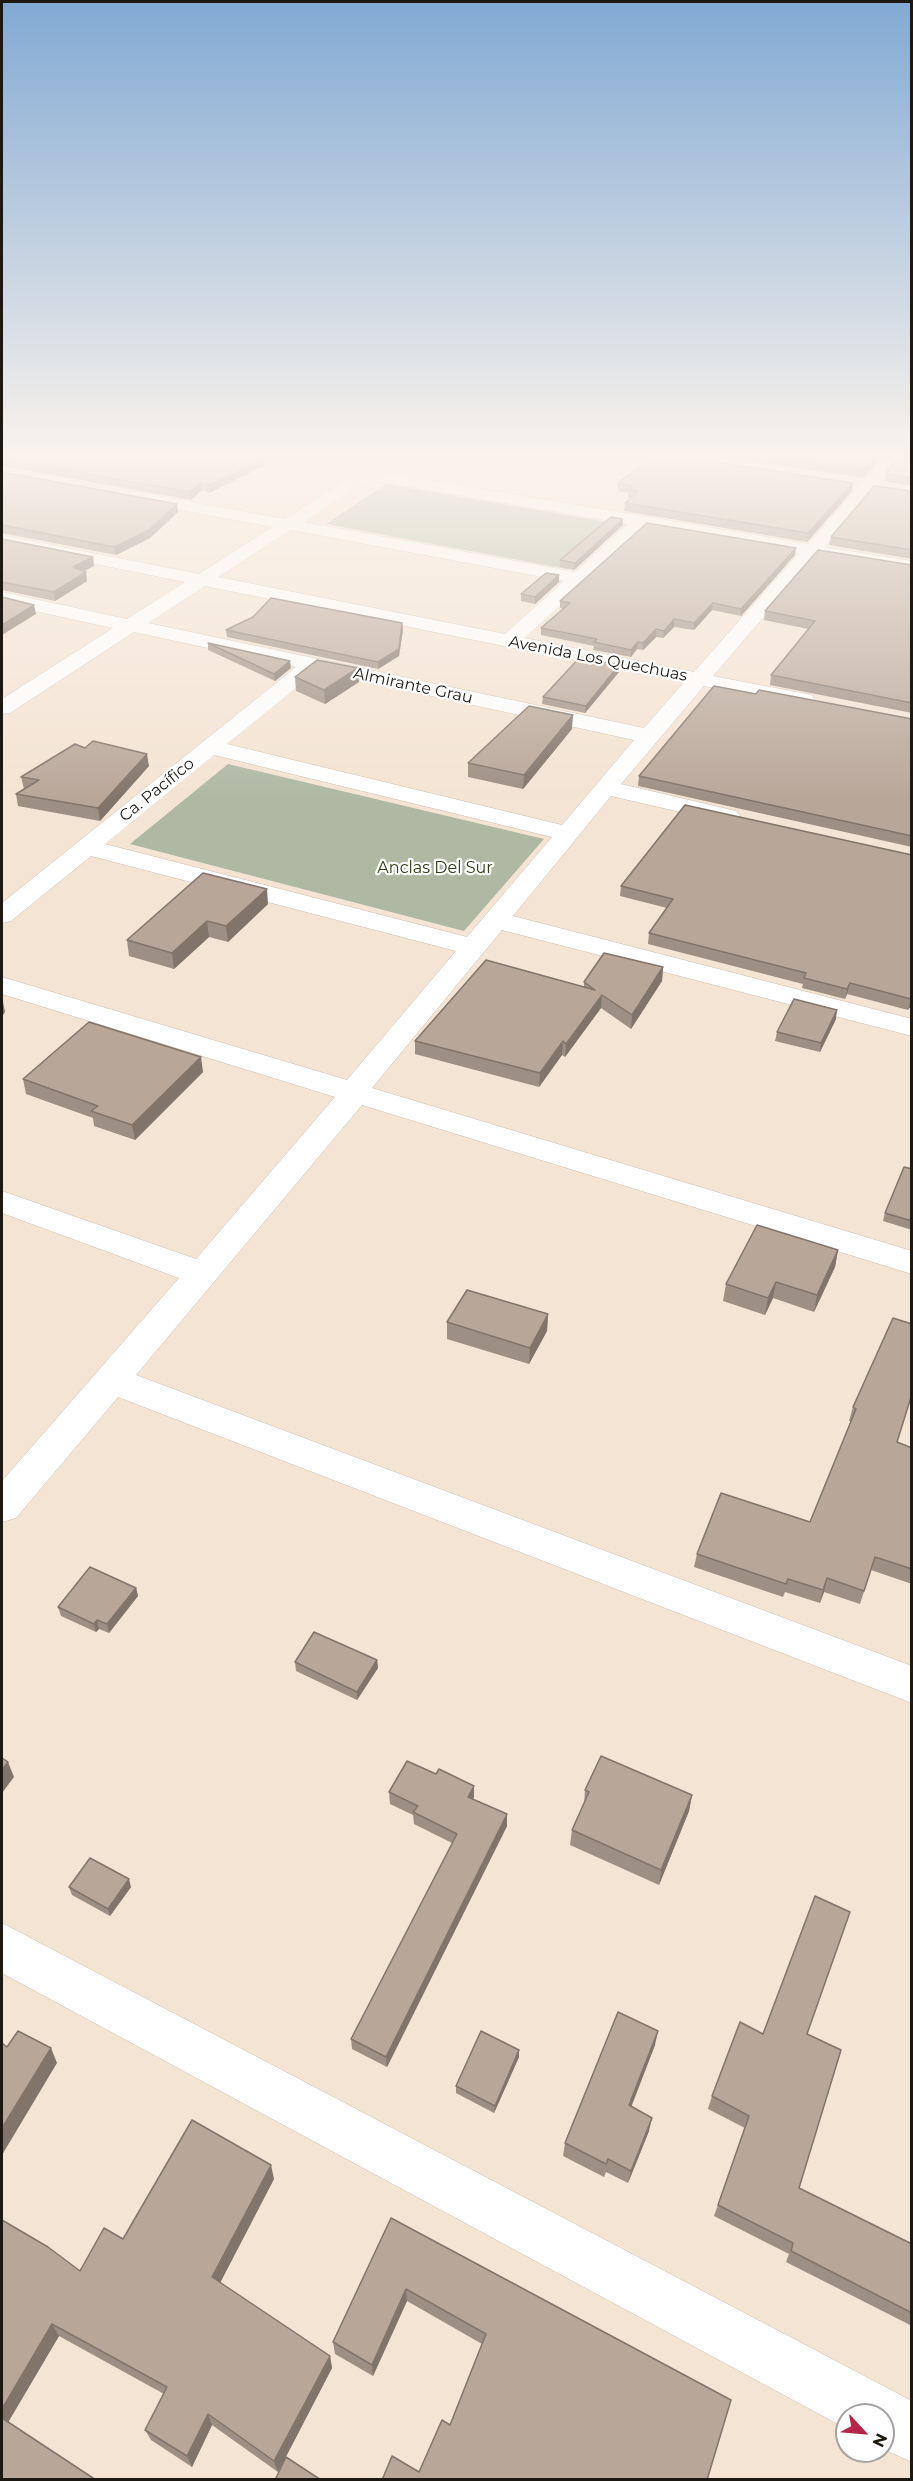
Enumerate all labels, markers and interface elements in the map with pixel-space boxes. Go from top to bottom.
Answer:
street label: Avenida Los Quechuas [507,632,689,686]
street label: Almirante Grau [352,664,474,708]
street label: Ca. Pacífico [116,754,198,826]
park label: Anclas Del Sur [377,858,493,878]
north arrow [835,2403,895,2463]
text: N [868,2430,891,2450]

